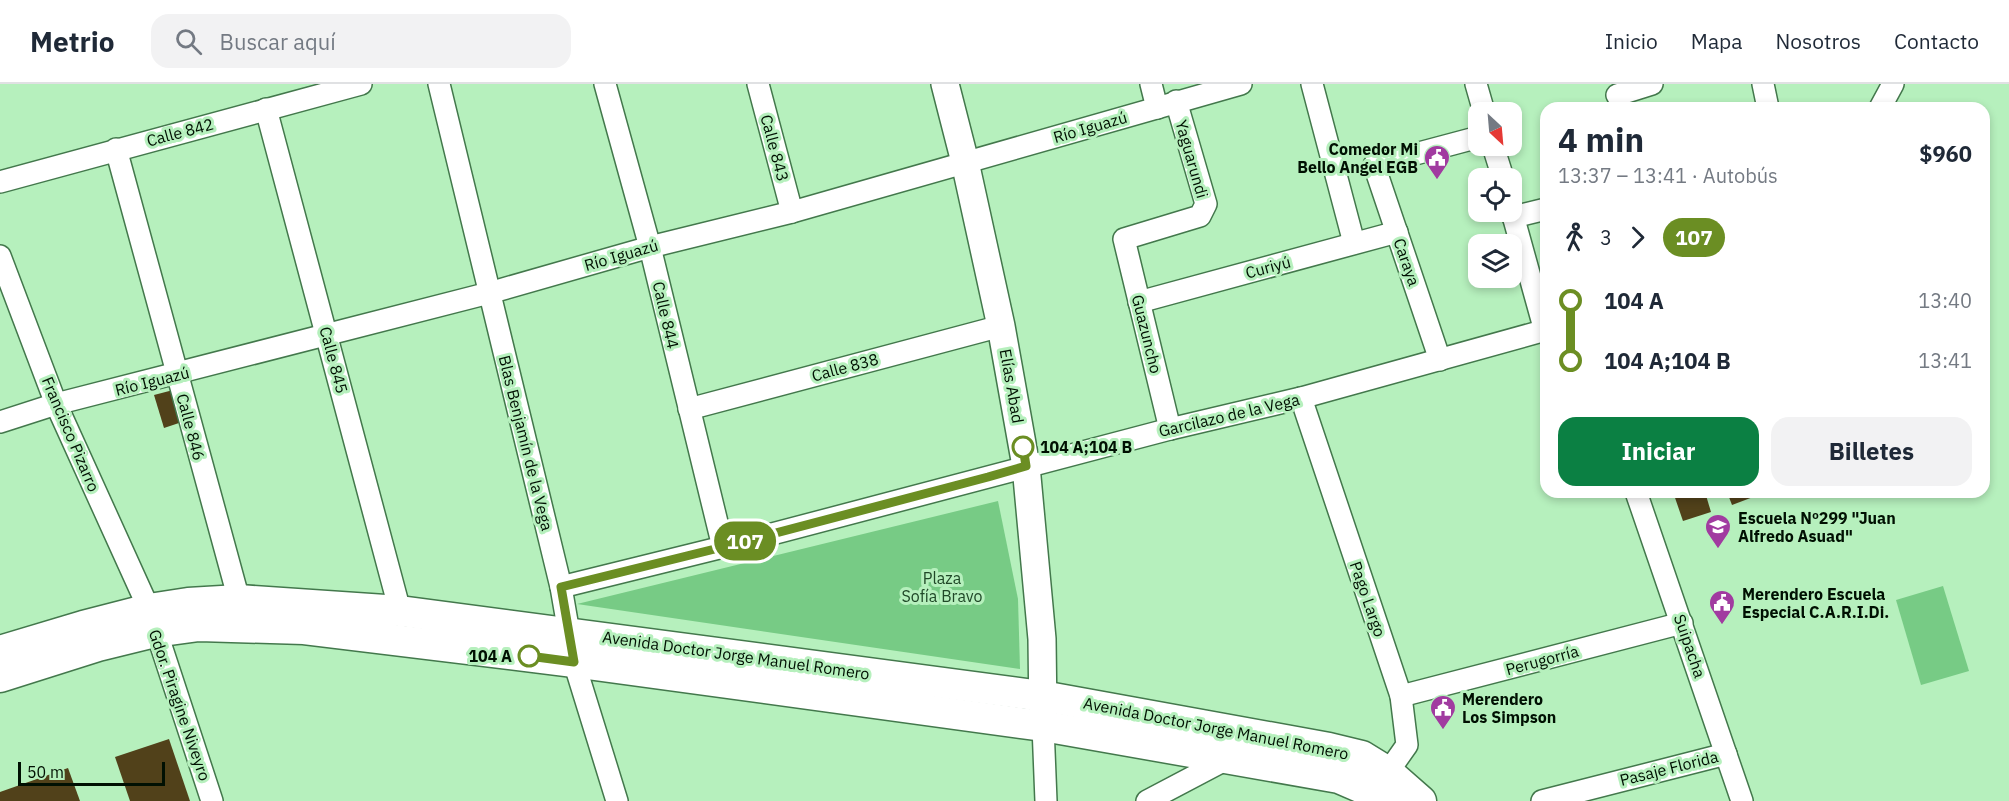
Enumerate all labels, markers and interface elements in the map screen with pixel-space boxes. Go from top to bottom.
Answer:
search box [151,14,571,68]
text: Metrio [30,23,115,60]
icon: search [172,25,205,58]
text: Buscar aquí [220,27,336,56]
text: Inicio [1605,27,1658,55]
text: Mapa [1691,27,1743,55]
text: Nosotros [1776,27,1861,55]
text: Contacto [1894,27,1979,55]
north arrow [1468,102,1522,156]
map controls [1468,102,1522,288]
street label: Río Iguazú [1051,107,1129,147]
street label: Calle 843 [756,112,794,184]
street label: Calle 842 [144,113,216,151]
street label: Yaguarundi [1171,118,1213,200]
text: 4 min [1558,118,1644,161]
place label: Comedor Mi Bello Angel EGB [1297,139,1418,177]
text: $960 [1919,139,1972,168]
public building icon: Comedor Mi Bello Angel EGB [1422,143,1452,181]
text: 13:37 – 13:41 · Autobús [1558,162,1778,189]
button: locate [1468,168,1522,222]
icon: walk [1558,221,1591,254]
icon: forward [1621,221,1654,254]
text: 107 [1675,223,1713,251]
text: 3 [1600,224,1612,251]
button: layers [1468,234,1522,288]
street label: Río Iguazú [582,235,660,275]
street label: Caraya [1390,236,1425,289]
street label: Curiyú [1243,251,1293,283]
street label: Calle 844 [649,279,683,351]
text: 104 A [1604,286,1664,315]
text: 13:40 [1918,287,1972,314]
street label: Guazuncho [1128,293,1166,375]
street label: Calle 845 [315,324,353,396]
text: 104 A;104 B [1604,346,1731,375]
street label: Elías Abad [996,347,1028,425]
text: 13:41 [1918,347,1972,374]
street label: Calle 838 [809,348,881,386]
street label: Blas Benjamín de la Vega [495,353,558,533]
street label: Río Iguazú [113,362,191,400]
street label: Francisco Pizarro [38,374,104,494]
street label: Garcilazo de la Vega [1157,389,1302,441]
street label: Calle 846 [172,391,210,463]
button: Iniciar [1558,417,1759,486]
button: Billetes [1771,417,1972,486]
marker: 104 A;104 B [1012,436,1034,458]
place label: 104 A;104 B [1040,437,1132,457]
place label: Escuela Nº299 "Juan Alfredo Asuad" [1738,508,1896,546]
school or university icon: Escuela Nº299 "Juan Alfredo Asuad" [1703,512,1733,550]
line badge: 107 [710,522,780,560]
text: 107 [726,527,764,555]
street label: Pago Largo [1346,559,1390,639]
park label: Plaza Sofía Bravo [901,568,983,606]
place label: Merendero Escuela Especial C.A.R.I.Di. [1742,584,1889,622]
public building icon: Merendero Escuela Especial C.A.R.I.Di. [1707,588,1737,626]
street label: Suipacha [1670,612,1710,681]
street label: Avenida Doctor Jorge Manuel Romero [601,626,871,684]
street label: Gdor. Piragine Niveyro [145,627,215,783]
street label: Perugorría [1503,641,1581,679]
marker: 104 A [518,645,540,667]
place label: 104 A [468,646,512,666]
place label: Merendero Los Simpson [1462,689,1556,727]
street label: Avenida Doctor Jorge Manuel Romero [1082,692,1350,764]
public building icon: Merendero Los Simpson [1428,693,1458,731]
street label: Pasaje Florida [1618,746,1721,790]
scale bar [18,759,165,786]
text: 50 m [27,762,64,782]

